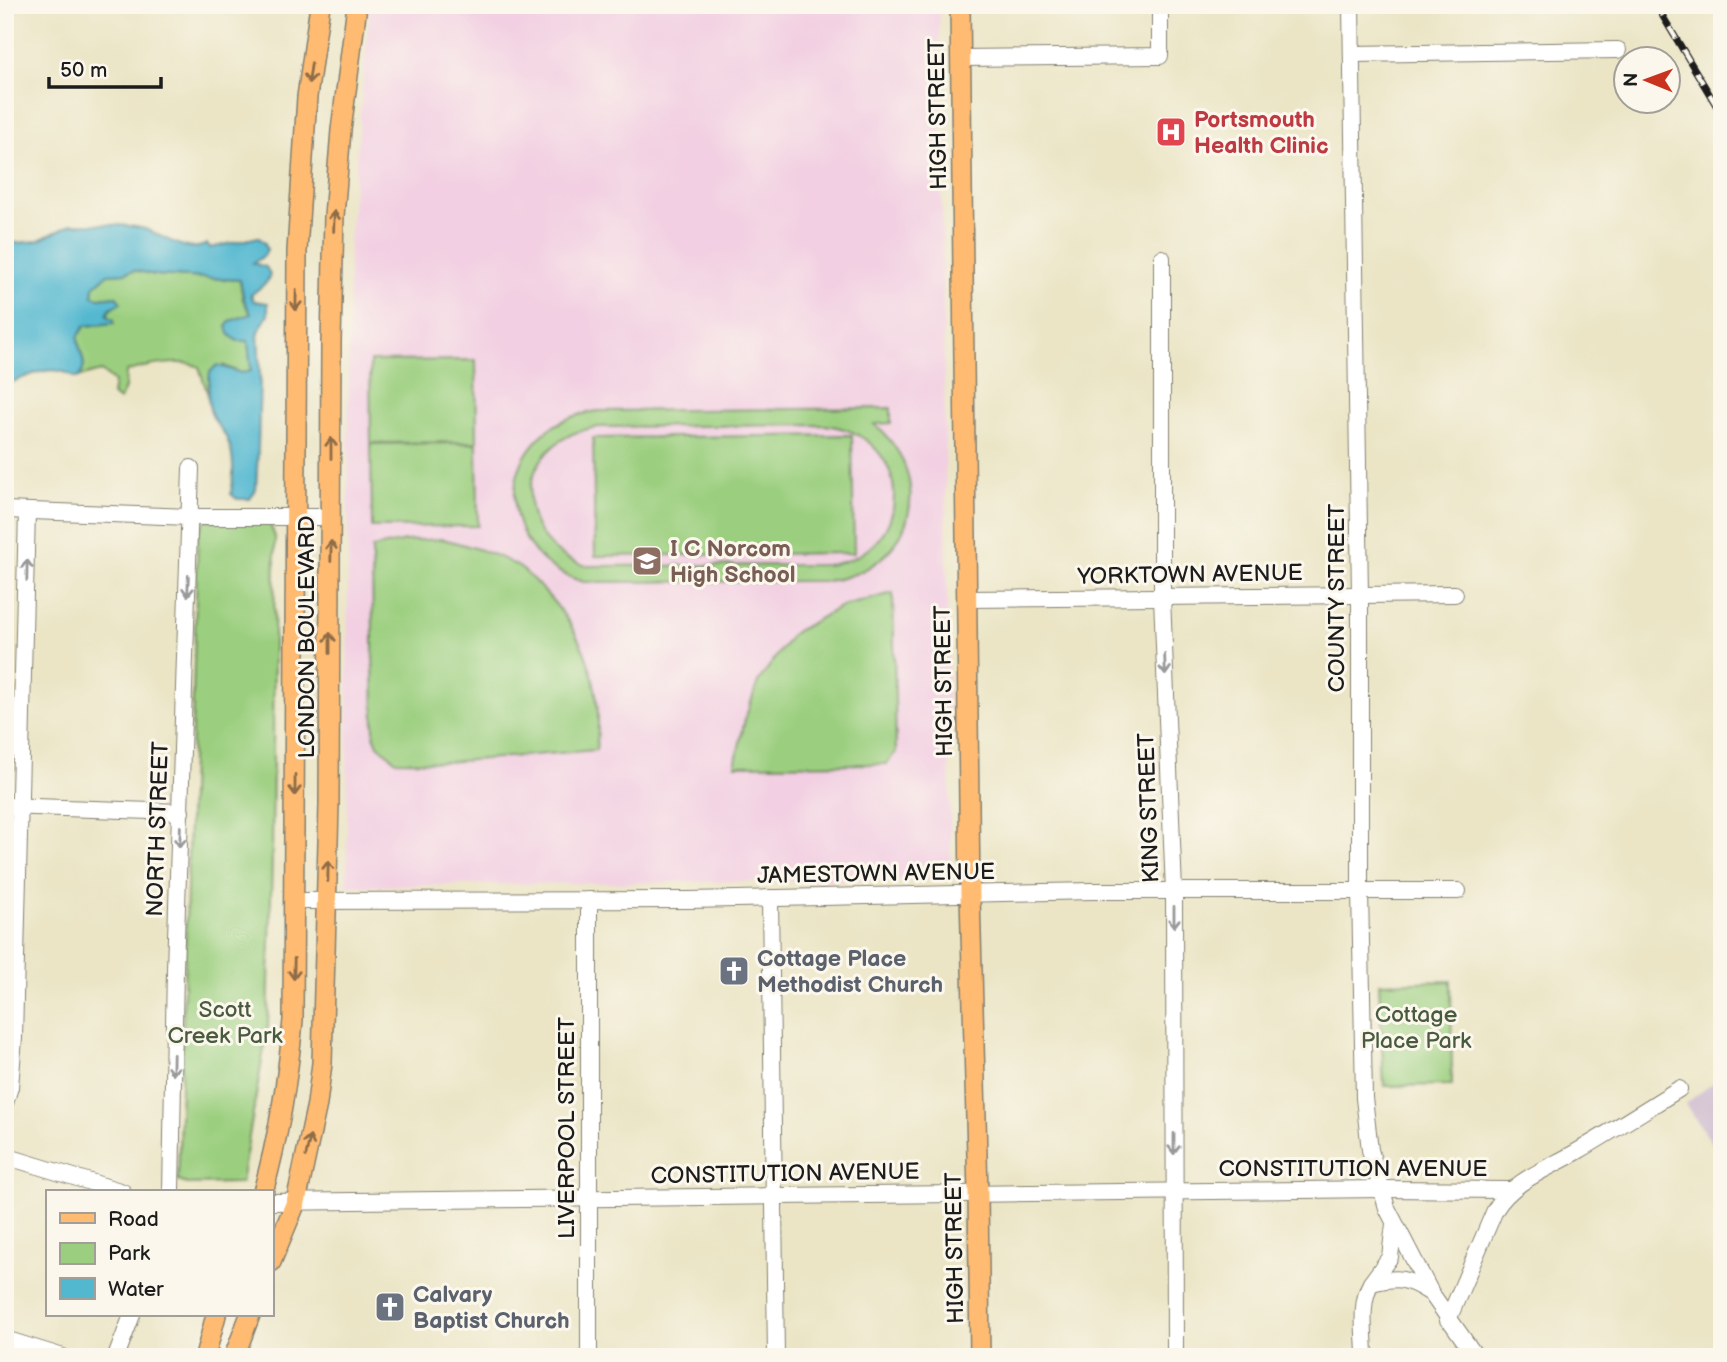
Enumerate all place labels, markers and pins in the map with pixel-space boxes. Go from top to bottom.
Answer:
place label: Portsmouth Health Clinic [1194,106,1329,160]
hospital icon: Portsmouth Health Clinic [1154,115,1188,149]
place label: I C Norcom High School [670,535,796,589]
school or university icon: I C Norcom High School [630,544,664,578]
place label: Cottage Place Methodist Church [757,945,943,999]
church icon: Cottage Place Methodist Church [717,954,751,988]
place label: Calvary Baptist Church [413,1281,570,1335]
church icon: Calvary Baptist Church [373,1290,407,1324]

